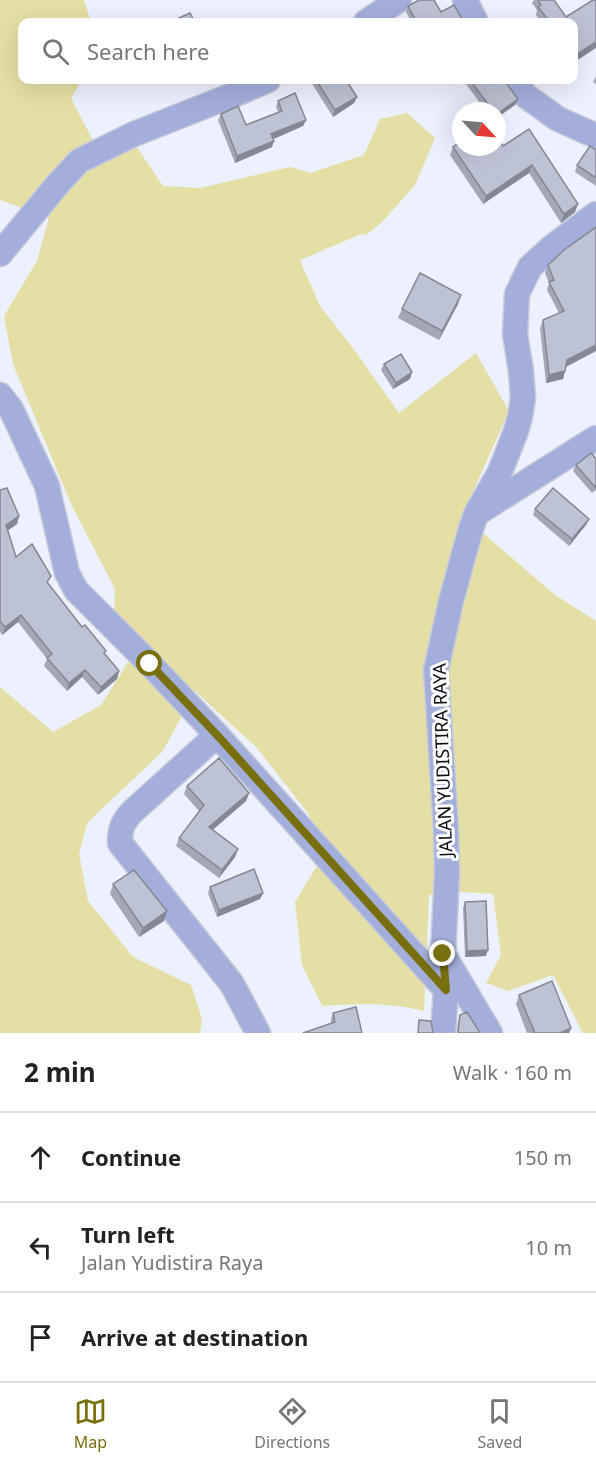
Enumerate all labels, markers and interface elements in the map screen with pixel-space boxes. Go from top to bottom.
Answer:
search box [18,18,578,84]
icon: search [39,35,72,68]
text: Search here [87,36,209,66]
north arrow [452,102,506,156]
route start [136,650,162,676]
street label: JALAN YUDISTIRA RAYA [427,662,457,859]
route end [429,940,455,966]
text: 2 min [24,1054,96,1090]
text: Walk · 160 m [453,1059,572,1086]
icon: ahead [24,1141,57,1174]
text: Continue [81,1142,181,1172]
text: 150 m [514,1144,572,1171]
text: Turn left [81,1219,175,1249]
icon: left [24,1231,57,1264]
text: 10 m [525,1234,572,1261]
text: Jalan Yudistira Raya [81,1249,263,1276]
icon: arrive [24,1321,57,1354]
text: Arrive at destination [81,1322,308,1352]
tab: Map [74,1395,107,1453]
tab: Directions [254,1395,330,1453]
tab: Saved [478,1395,522,1453]

